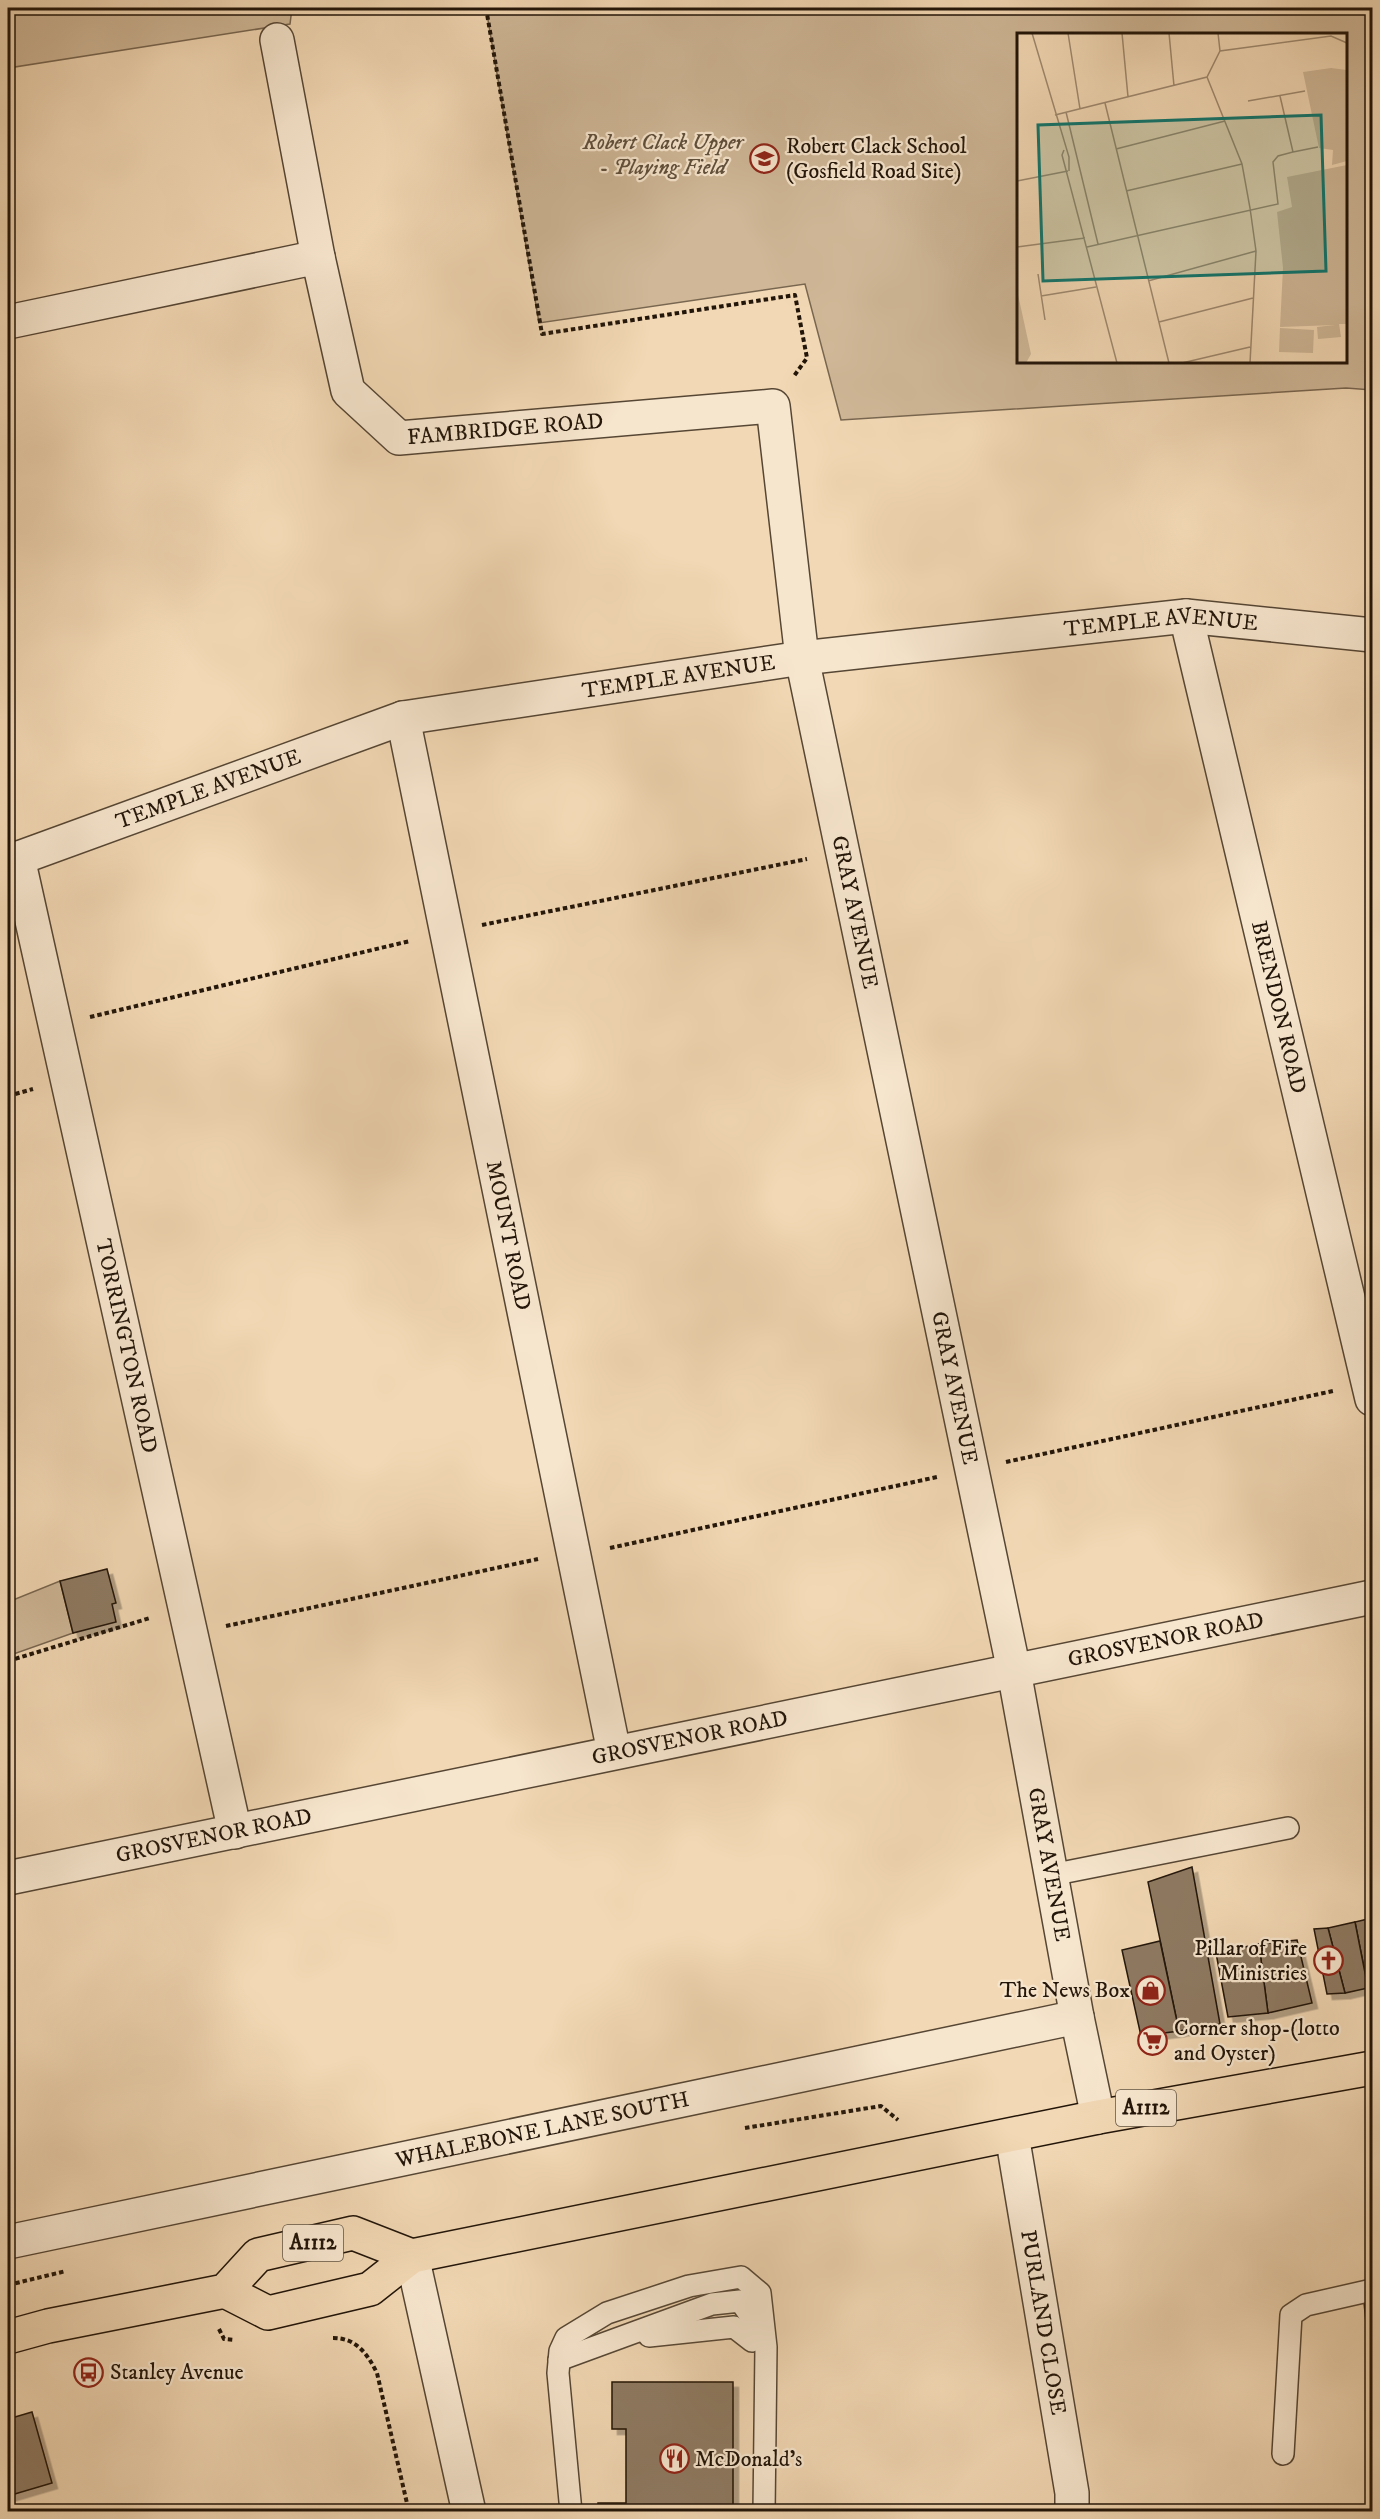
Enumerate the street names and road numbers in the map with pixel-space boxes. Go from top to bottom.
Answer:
street label: FAMBRIDGE ROAD [406,407,604,451]
street label: TEMPLE AVENUE [1063,602,1259,643]
street label: TEMPLE AVENUE [580,649,777,704]
street label: TEMPLE AVENUE [112,743,304,835]
street label: GRAY AVENUE [826,833,884,991]
street label: BRENDON ROAD [1245,918,1312,1096]
street label: MOUNT ROAD [480,1158,537,1313]
street label: TORRINGTON ROAD [90,1236,164,1456]
street label: GRAY AVENUE [926,1309,984,1467]
street label: GROSVENOR ROAD [1065,1606,1266,1673]
street label: GROSVENOR ROAD [589,1704,790,1771]
street label: GRAY AVENUE [1022,1785,1076,1943]
street label: GROSVENOR ROAD [113,1802,314,1869]
street label: WHALEBONE LANE SOUTH [392,2085,692,2174]
road number: A1112 [1116,2090,1176,2126]
road number: A1112 [283,2225,343,2261]
street label: PURLAND CLOSE [1015,2228,1072,2417]

